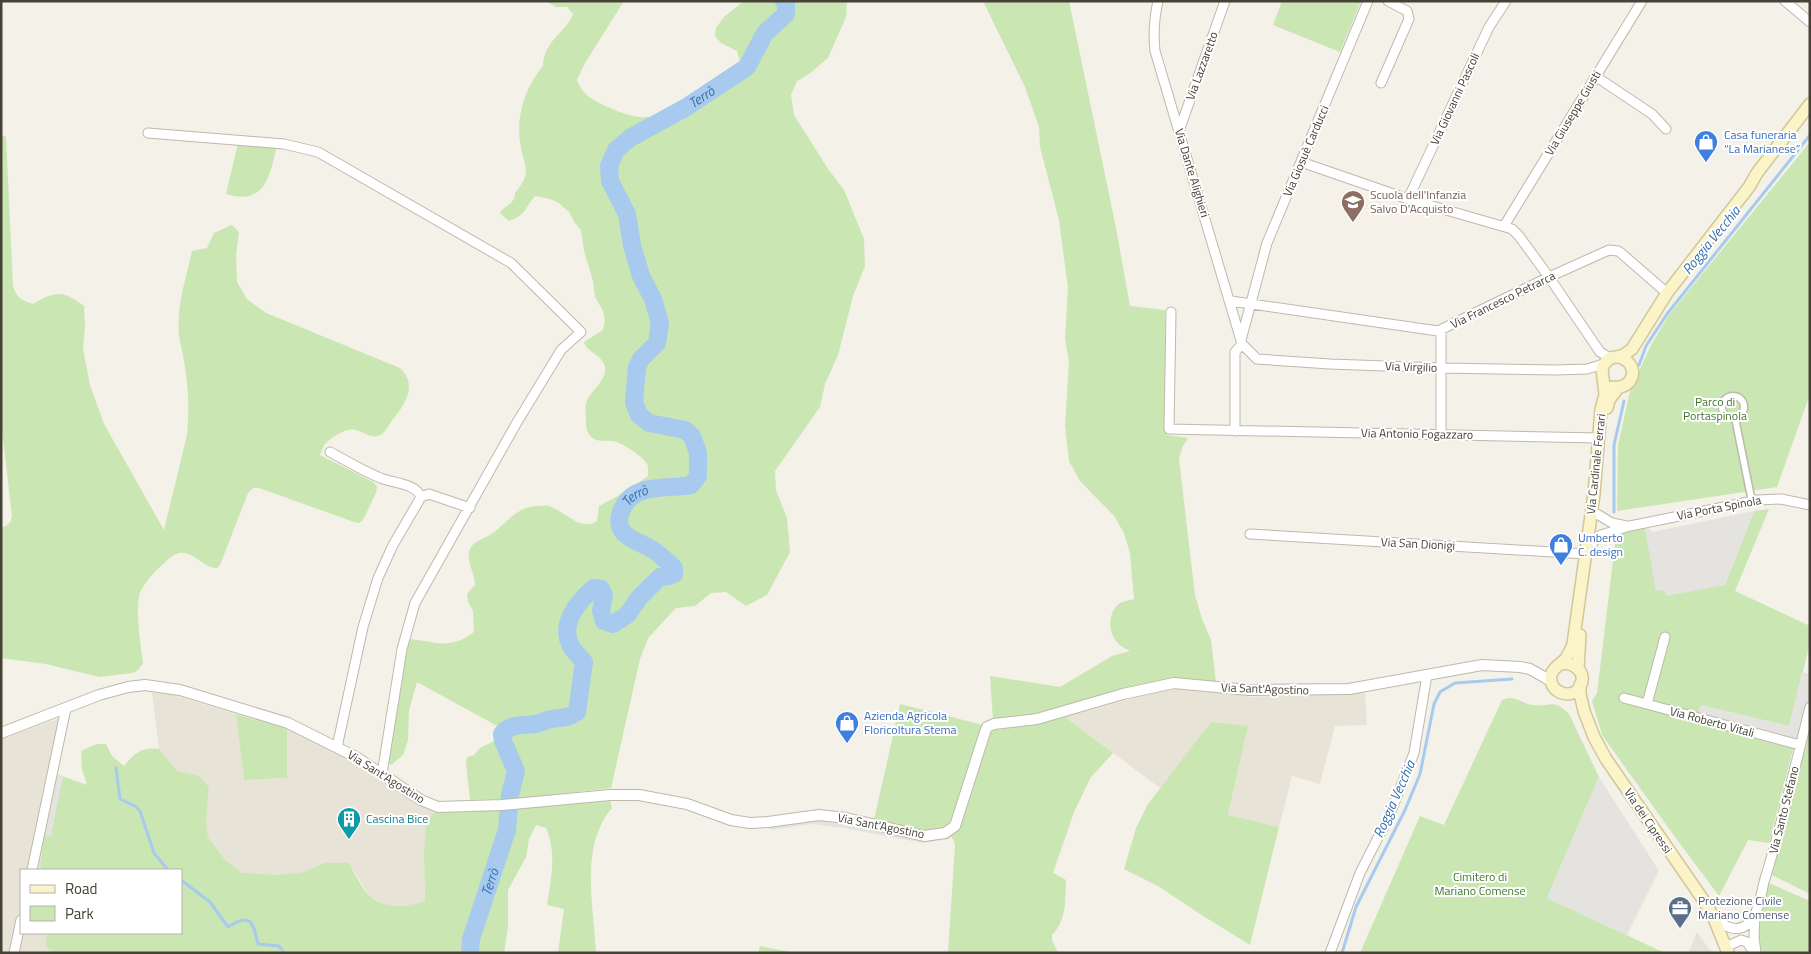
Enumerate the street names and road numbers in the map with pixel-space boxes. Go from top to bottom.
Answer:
street label: Via Lazzaretto [1180,29,1223,103]
street label: Via Giovanni Pascoli [1425,50,1484,148]
street label: Via Giuseppe Giusti [1540,67,1606,159]
street label: Via Giosuè Carducci [1278,102,1333,199]
street label: Via Dante Alighieri [1170,126,1215,220]
street label: Via Francesco Petrarca [1447,266,1558,333]
street label: Via Virgilio [1384,356,1438,377]
street label: Via Cardinale Ferrari [1581,413,1610,515]
street label: Via Antonio Fogazzaro [1361,423,1473,444]
street label: Via Porta Spinola [1675,490,1763,525]
street label: Via San Dionigi [1380,532,1456,555]
street label: Via Sant'Agostino [1221,677,1309,700]
street label: Via Roberto Vitali [1668,701,1757,742]
street label: Via Sant'Agostino [344,745,429,808]
street label: Via Santo Stefano [1763,764,1804,856]
street label: Via dei Cipressi [1619,784,1677,857]
street label: Via Sant'Agostino [836,808,926,843]

